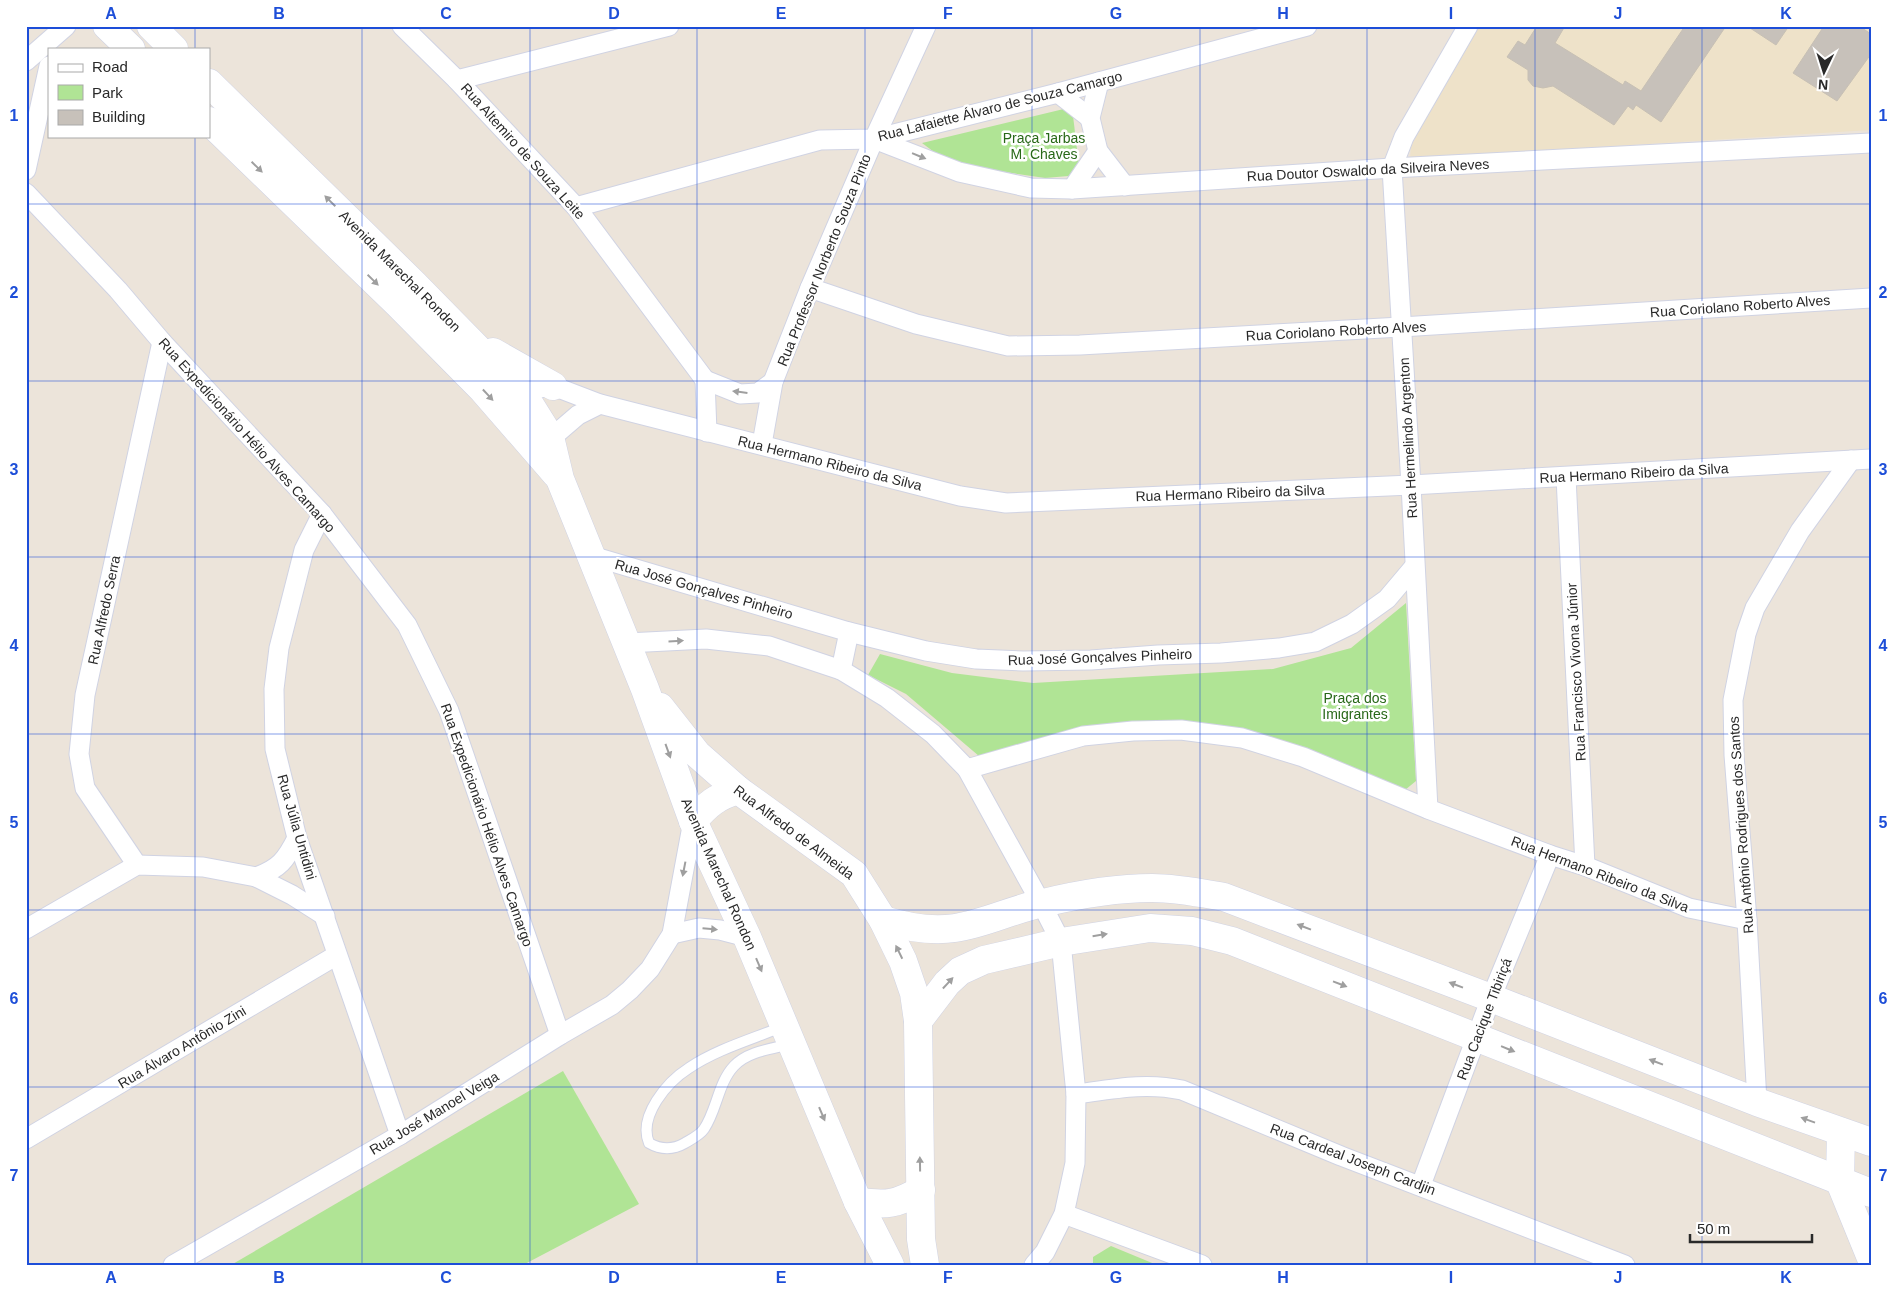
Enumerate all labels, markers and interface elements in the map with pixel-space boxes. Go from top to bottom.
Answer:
text: A [105,5,117,22]
text: B [273,5,285,22]
text: C [440,5,452,22]
text: D [608,5,620,22]
text: E [776,5,787,22]
text: F [943,5,953,22]
text: G [1110,5,1122,22]
text: H [1277,5,1289,22]
text: I [1449,5,1453,22]
text: J [1614,5,1622,22]
text: K [1780,5,1792,22]
legend [48,48,210,138]
north arrow [1800,48,1850,98]
text: Road [92,58,128,75]
street label: Rua Lafaiette Álvaro de Souza Camargo [876,68,1124,144]
text: N [1817,77,1829,93]
street label: Rua Altemiro de Souza Leite [458,80,588,222]
text: Park [92,84,123,101]
text: 1 [10,107,19,124]
text: 1 [1879,107,1888,124]
text: Building [92,108,145,125]
park label: Praça Jarbas M. Chaves [1003,130,1085,162]
street label: Rua Professor Norberto Souza Pinto [774,151,874,368]
one-way arrow [912,153,926,161]
street label: Rua Doutor Oswaldo da Silveira Neves [1246,156,1490,184]
one-way arrow [250,160,262,172]
one-way arrow [324,195,336,207]
street label: Avenida Marechal Rondon [336,207,464,335]
one-way arrow [367,274,379,286]
text: 2 [10,284,19,301]
text: 2 [1879,284,1888,301]
street label: Rua Coriolano Roberto Alves [1649,292,1831,320]
street label: Rua Coriolano Roberto Alves [1245,318,1427,344]
street label: Rua Expedicionário Hélio Alves Camargo [155,335,339,536]
street label: Rua Hermelindo Argenton [1396,357,1420,519]
one-way arrow [732,388,748,396]
one-way arrow [482,389,493,402]
street label: Rua Hermano Ribeiro da Silva [736,432,924,494]
street label: Rua Hermano Ribeiro da Silva [1539,460,1729,486]
text: 3 [10,461,19,478]
text: 3 [1879,461,1888,478]
street label: Rua Hermano Ribeiro da Silva [1135,482,1325,504]
street label: Rua Alfredo Serra [85,554,123,666]
street label: Rua José Gonçalves Pinheiro [613,556,795,622]
street label: Rua Francisco Vivona Júnior [1563,582,1589,762]
one-way arrow [668,636,684,644]
text: 4 [10,637,19,654]
text: 4 [1879,637,1888,654]
street label: Rua José Gonçalves Pinheiro [1008,646,1193,668]
park label: Praça dos Imigrantes [1322,690,1388,722]
street label: Rua Expedicionário Hélio Alves Camargo [438,701,536,949]
street label: Rua Antônio Rodrigues dos Santos [1725,716,1757,934]
one-way arrow [664,744,672,759]
street label: Rua Júlia Untidini [274,772,320,882]
street label: Rua Alfredo de Almeida [731,782,857,883]
street label: Avenida Marechal Rondon [678,795,760,953]
text: 5 [10,814,19,831]
text: 5 [1879,814,1888,831]
street label: Rua Hermano Ribeiro da Silva [1509,833,1691,915]
one-way arrow [680,861,688,877]
one-way arrow [1296,923,1311,931]
one-way arrow [702,925,718,933]
one-way arrow [1093,931,1109,939]
one-way arrow [894,945,902,959]
street label: Rua Cacique Tibiriçá [1453,956,1515,1082]
one-way arrow [755,957,763,972]
one-way arrow [942,977,954,989]
one-way arrow [1333,980,1348,988]
one-way arrow [1449,980,1463,988]
text: 6 [10,990,19,1007]
text: 6 [1879,990,1888,1007]
street label: Rua Álvaro Antônio Zini [115,1002,249,1092]
one-way arrow [1501,1046,1515,1054]
one-way arrow [1649,1058,1663,1066]
street label: Rua José Manoel Veiga [367,1068,502,1158]
one-way arrow [818,1107,826,1121]
one-way arrow [1800,1116,1815,1124]
street label: Rua Cardeal Joseph Cardjin [1268,1120,1438,1198]
one-way arrow [916,1156,924,1172]
text: 7 [10,1167,19,1184]
text: 7 [1879,1167,1888,1184]
scale bar [1690,1211,1812,1243]
text: 50 m [1697,1220,1730,1237]
text: A [105,1269,117,1286]
text: B [273,1269,285,1286]
text: C [440,1269,452,1286]
text: D [608,1269,620,1286]
text: E [776,1269,787,1286]
text: F [943,1269,953,1286]
text: G [1110,1269,1122,1286]
text: H [1277,1269,1289,1286]
text: I [1449,1269,1453,1286]
text: J [1614,1269,1622,1286]
text: K [1780,1269,1792,1286]

